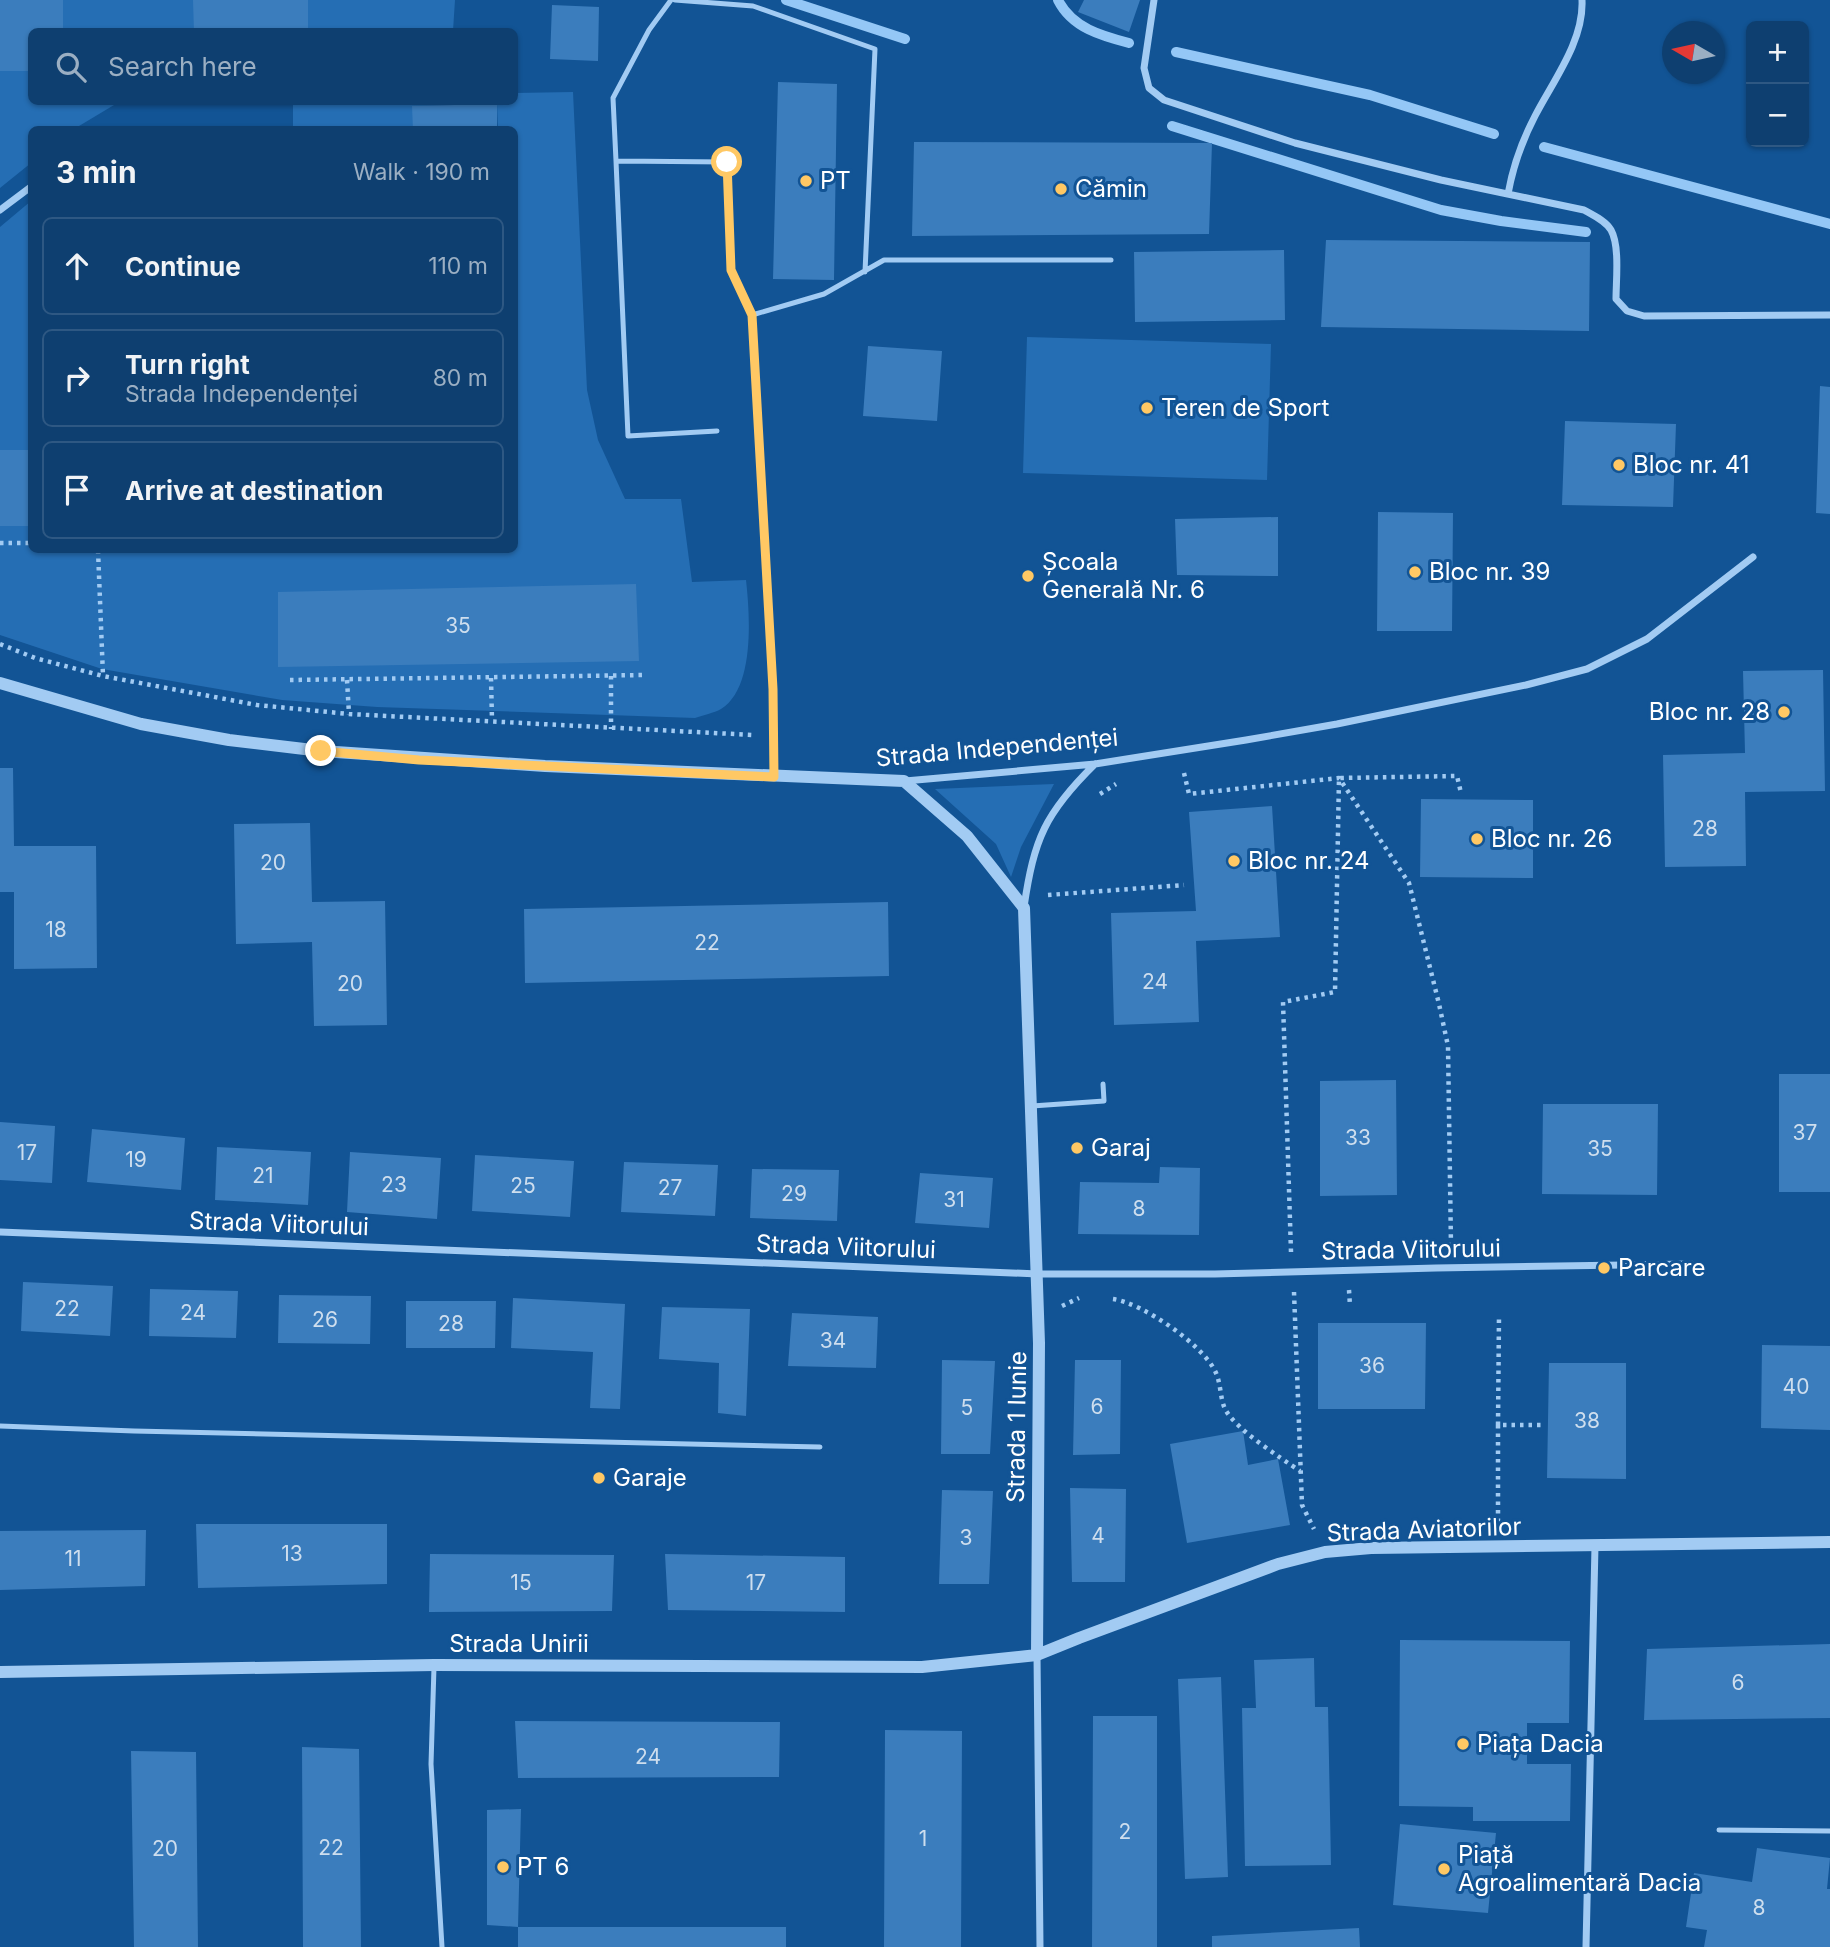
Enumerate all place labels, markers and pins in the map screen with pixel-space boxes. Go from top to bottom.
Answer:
place label: PT [820,166,851,195]
marker: PT [798,173,814,189]
place label: Cămin [1075,174,1147,203]
marker: Cămin [1053,181,1069,197]
place label: Teren de Sport [1161,393,1330,422]
marker: Teren de Sport [1139,400,1155,416]
place label: Bloc nr. 41 [1633,450,1750,479]
marker: Bloc nr. 41 [1611,457,1627,473]
place label: Școala Generală Nr. 6 [1042,547,1205,604]
place label: Bloc nr. 39 [1429,557,1550,586]
marker: Bloc nr. 39 [1407,564,1423,580]
marker: Școala Generală Nr. 6 [1020,568,1036,584]
place label: Bloc nr. 28 [1649,697,1770,726]
marker: Bloc nr. 28 [1776,704,1792,720]
place label: Bloc nr. 26 [1491,824,1612,853]
marker: Bloc nr. 26 [1469,831,1485,847]
place label: Bloc nr. 24 [1248,846,1370,875]
marker: Bloc nr. 24 [1226,853,1242,869]
place label: Garaj [1091,1133,1151,1162]
marker: Garaj [1069,1140,1085,1156]
place label: Parcare [1618,1253,1706,1282]
marker: Parcare [1596,1260,1612,1276]
place label: Garaje [613,1463,687,1492]
marker: Garaje [591,1470,607,1486]
place label: Piața Dacia [1477,1729,1604,1758]
marker: Piața Dacia [1455,1736,1471,1752]
place label: Piață Agroalimentară Dacia [1458,1840,1701,1897]
place label: PT 6 [517,1852,569,1881]
marker: PT 6 [495,1859,511,1875]
marker: Piață Agroalimentară Dacia [1436,1861,1452,1877]

